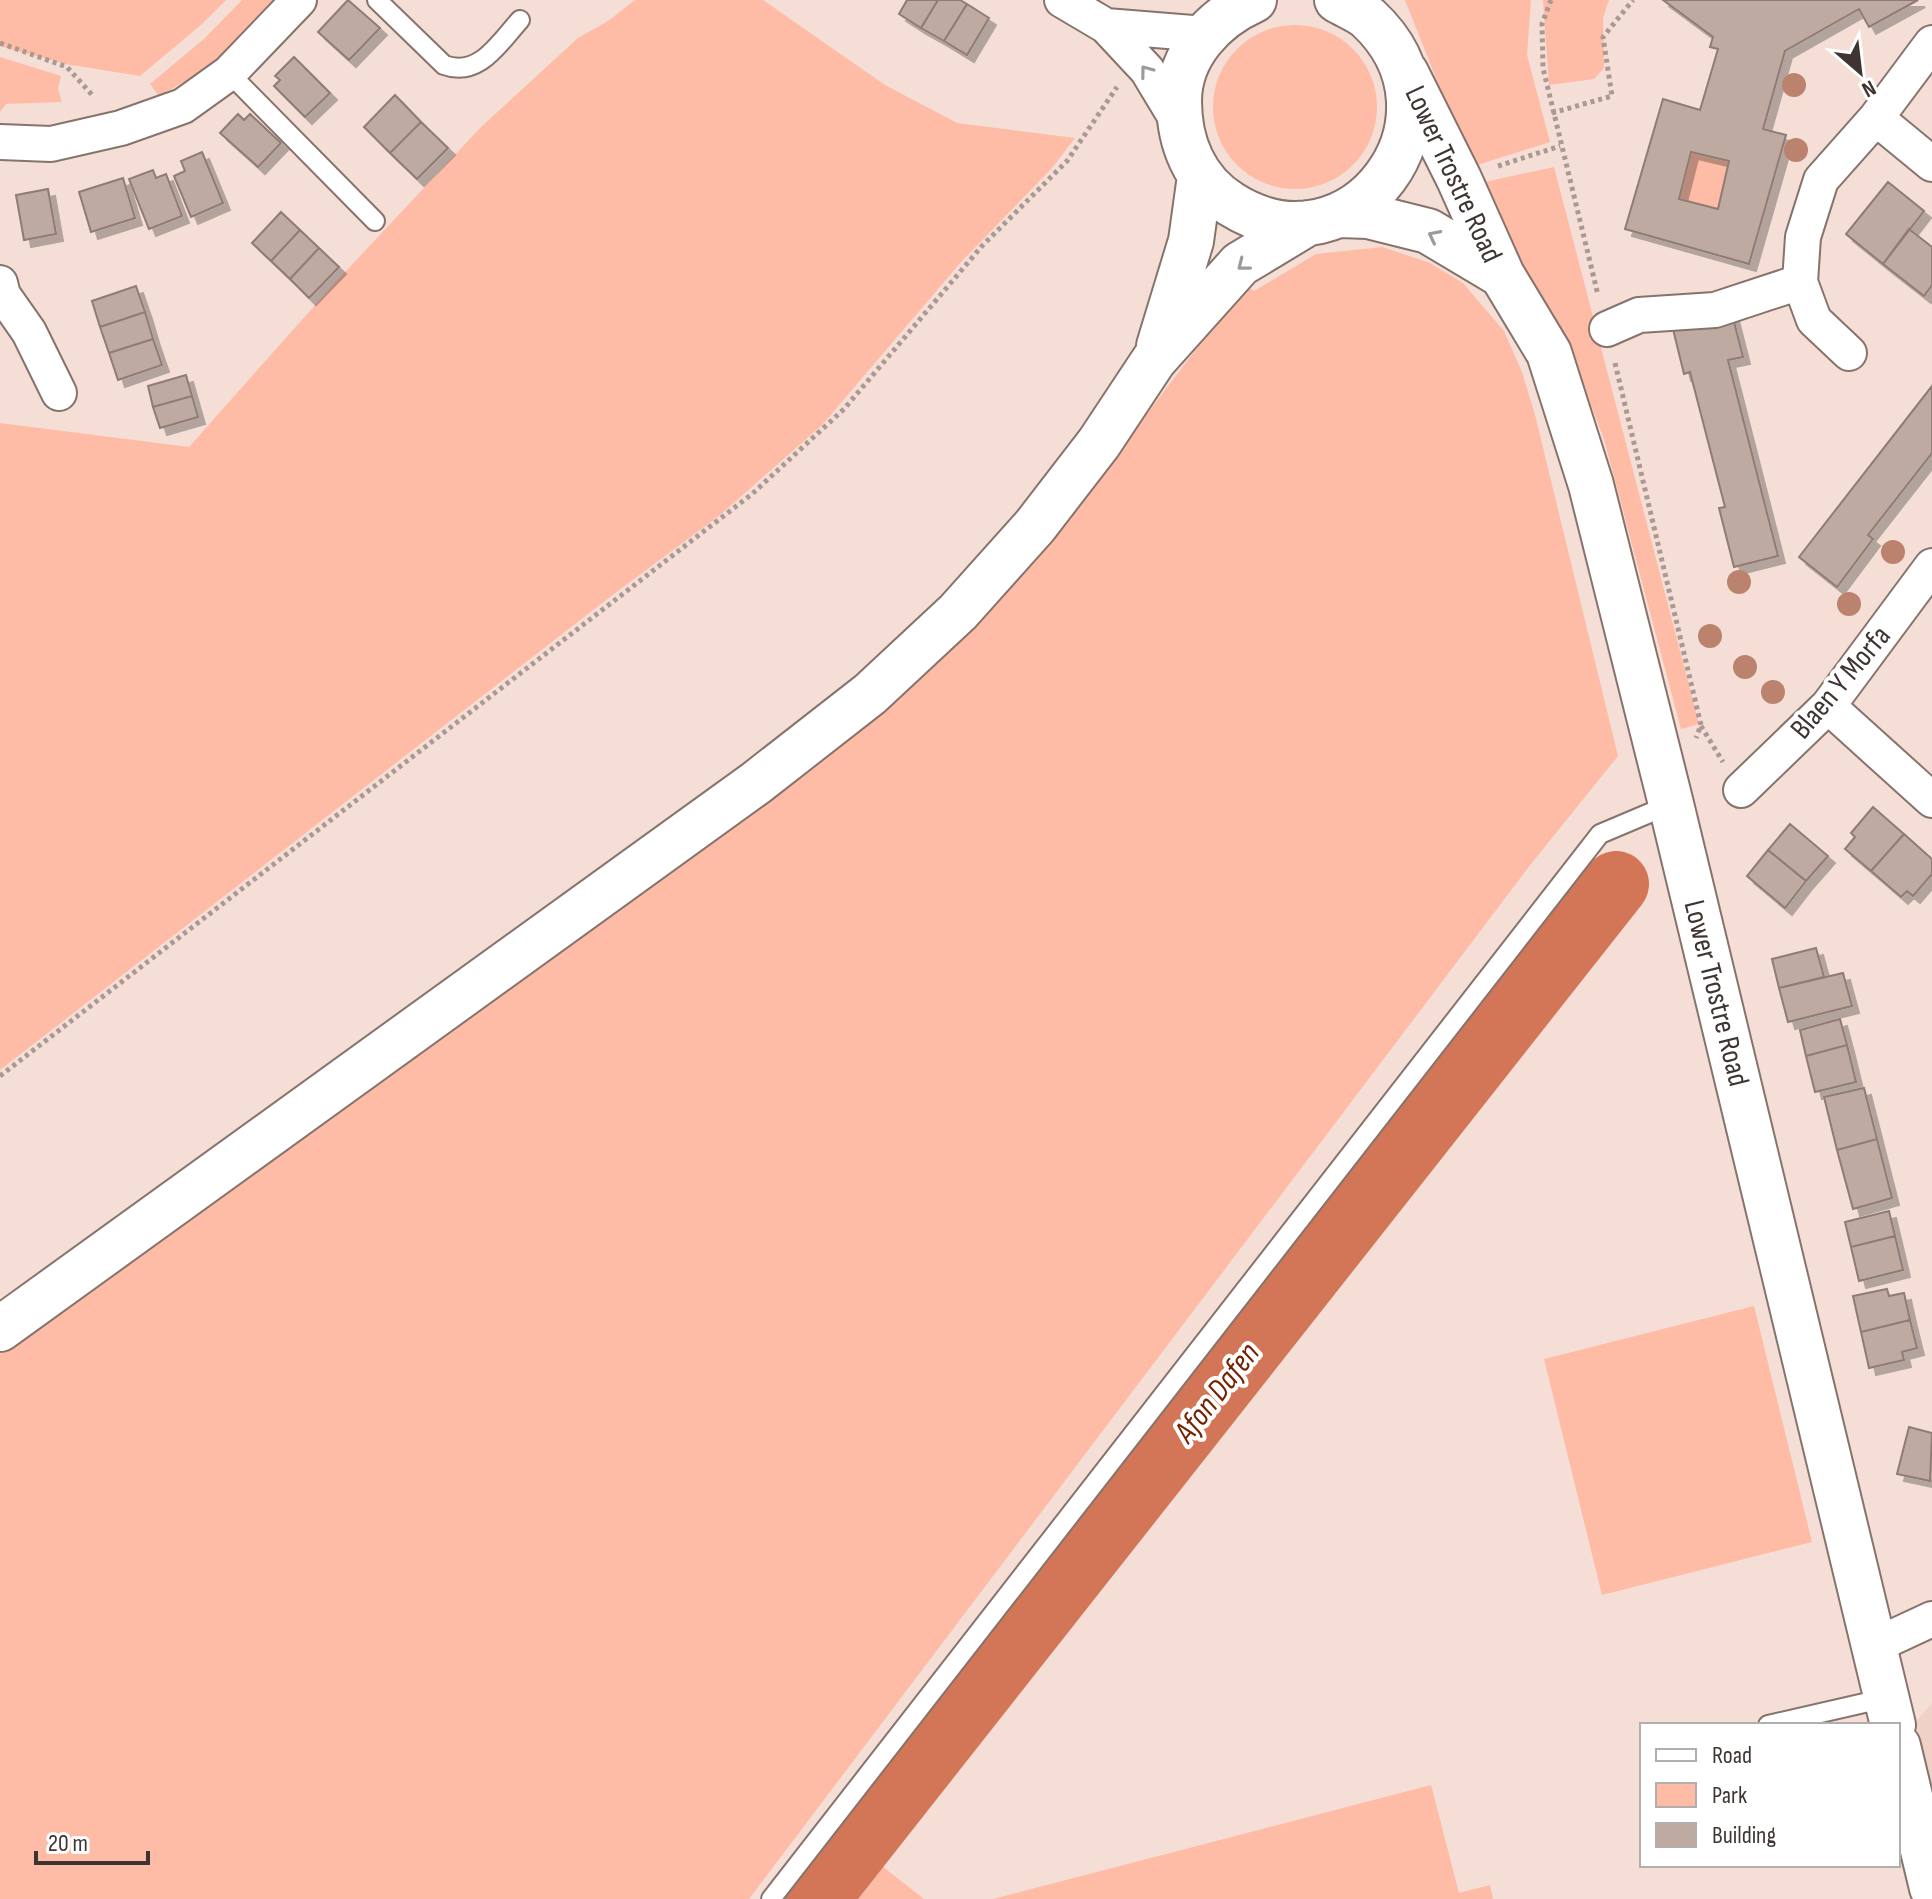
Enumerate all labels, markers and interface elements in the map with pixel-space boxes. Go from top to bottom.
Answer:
north arrow [1820,32,1900,112]
one-way arrow [1142,66,1156,80]
text: N [1857,74,1880,103]
street label: Lower Trostre Road [1396,80,1510,268]
one-way arrow [1428,230,1443,246]
one-way arrow [1237,255,1252,269]
street label: Blaen Y Morfa [1783,619,1898,747]
street label: Lower Trostre Road [1676,896,1757,1090]
water label: Afon Dafen [1165,1335,1268,1452]
legend [1640,1723,1900,1867]
text: Road [1712,1741,1752,1770]
text: Park [1712,1781,1747,1810]
scale bar [36,1815,148,1865]
text: Building [1712,1821,1776,1850]
text: 20 m [48,1829,88,1858]

